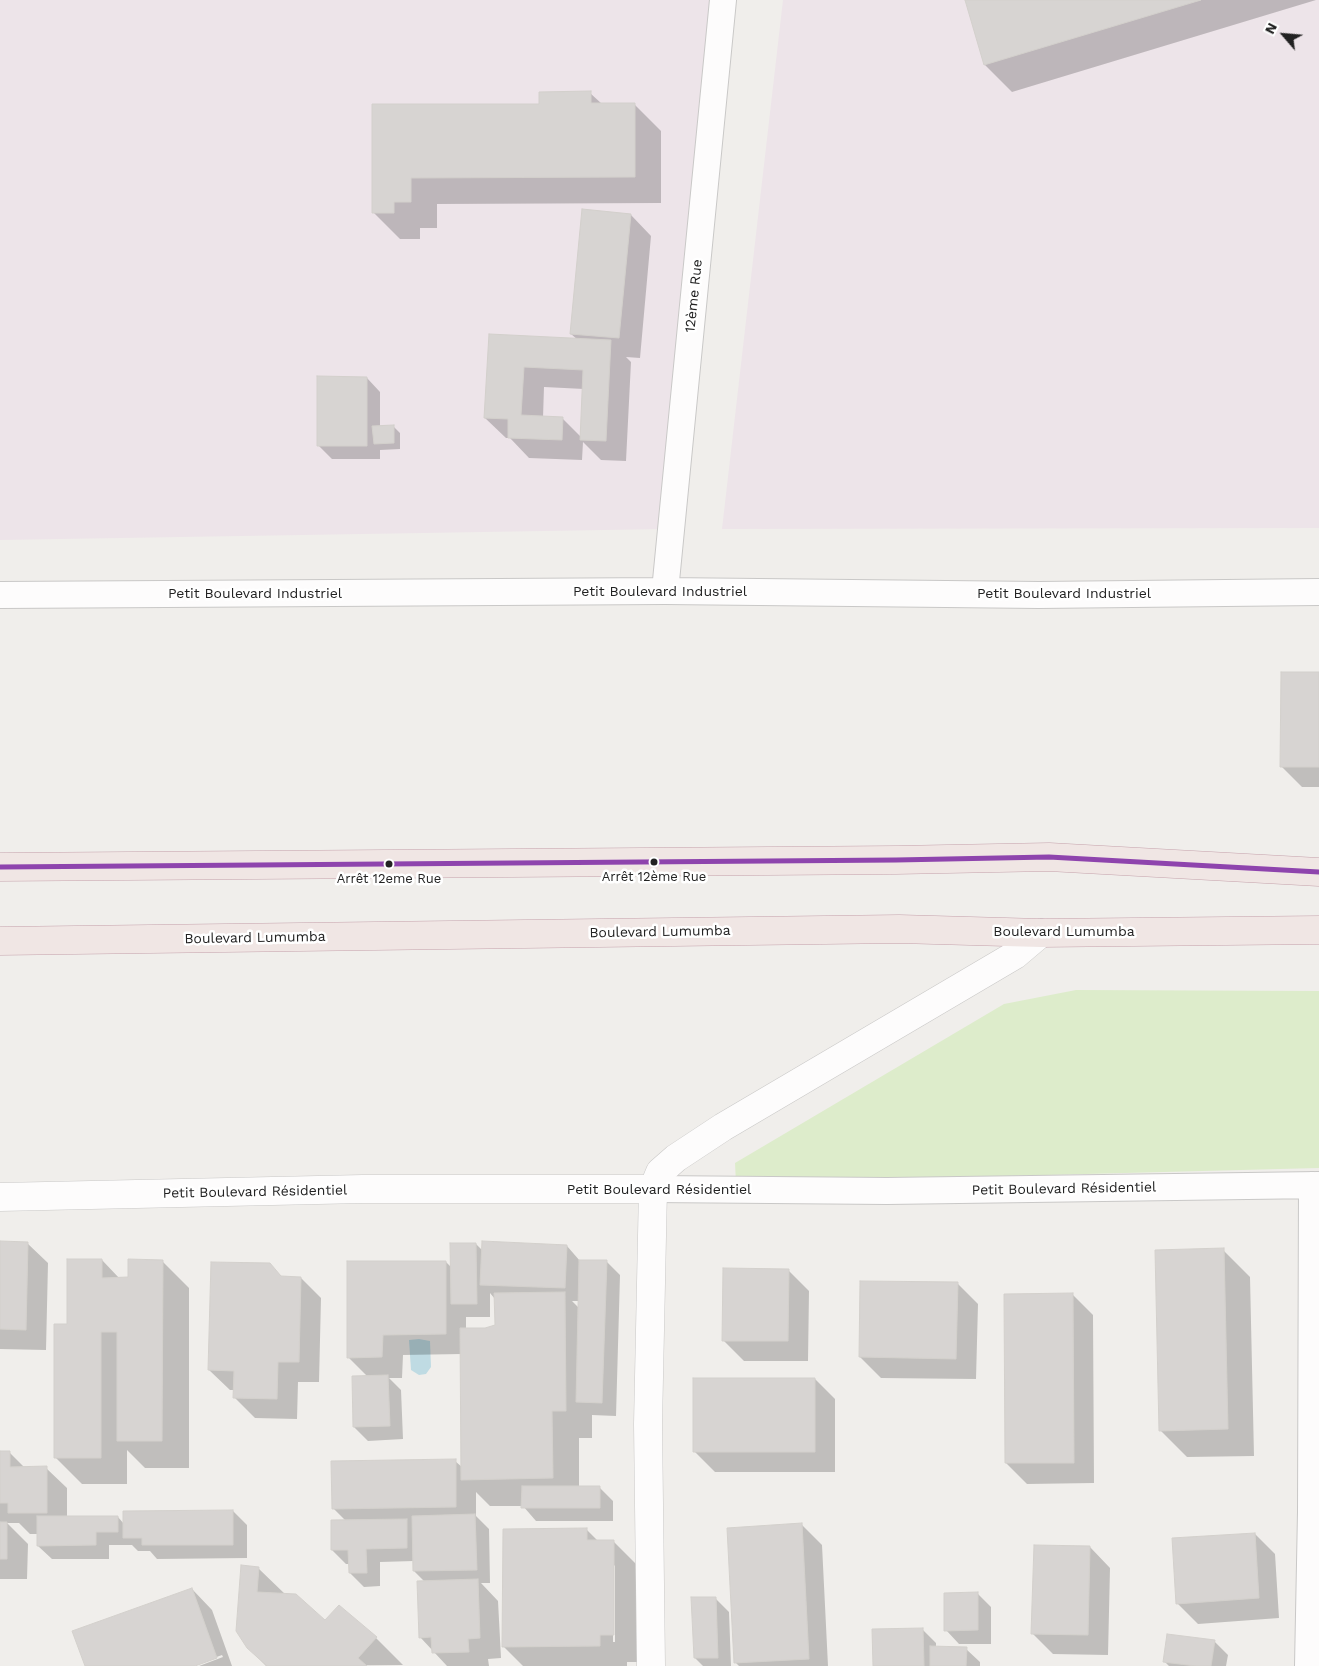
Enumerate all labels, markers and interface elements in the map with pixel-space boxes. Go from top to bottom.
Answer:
north arrow [1259,10,1309,60]
text: N [1261,20,1280,36]
street label: 12ème Rue [682,258,706,334]
street label: Petit Boulevard Industriel [573,584,747,600]
street label: Petit Boulevard Industriel [168,586,342,602]
street label: Petit Boulevard Industriel [977,586,1151,602]
marker: Arrêt 12ème Rue [649,857,659,867]
marker: Arrêt 12eme Rue [384,859,394,869]
place label: Arrêt 12ème Rue [602,869,706,885]
place label: Arrêt 12eme Rue [337,871,441,887]
street label: Boulevard Lumumba [589,922,731,942]
street label: Boulevard Lumumba [993,924,1135,940]
street label: Boulevard Lumumba [184,928,326,948]
street label: Petit Boulevard Résidentiel [972,1179,1156,1199]
street label: Petit Boulevard Résidentiel [163,1182,347,1202]
street label: Petit Boulevard Résidentiel [567,1182,751,1198]

